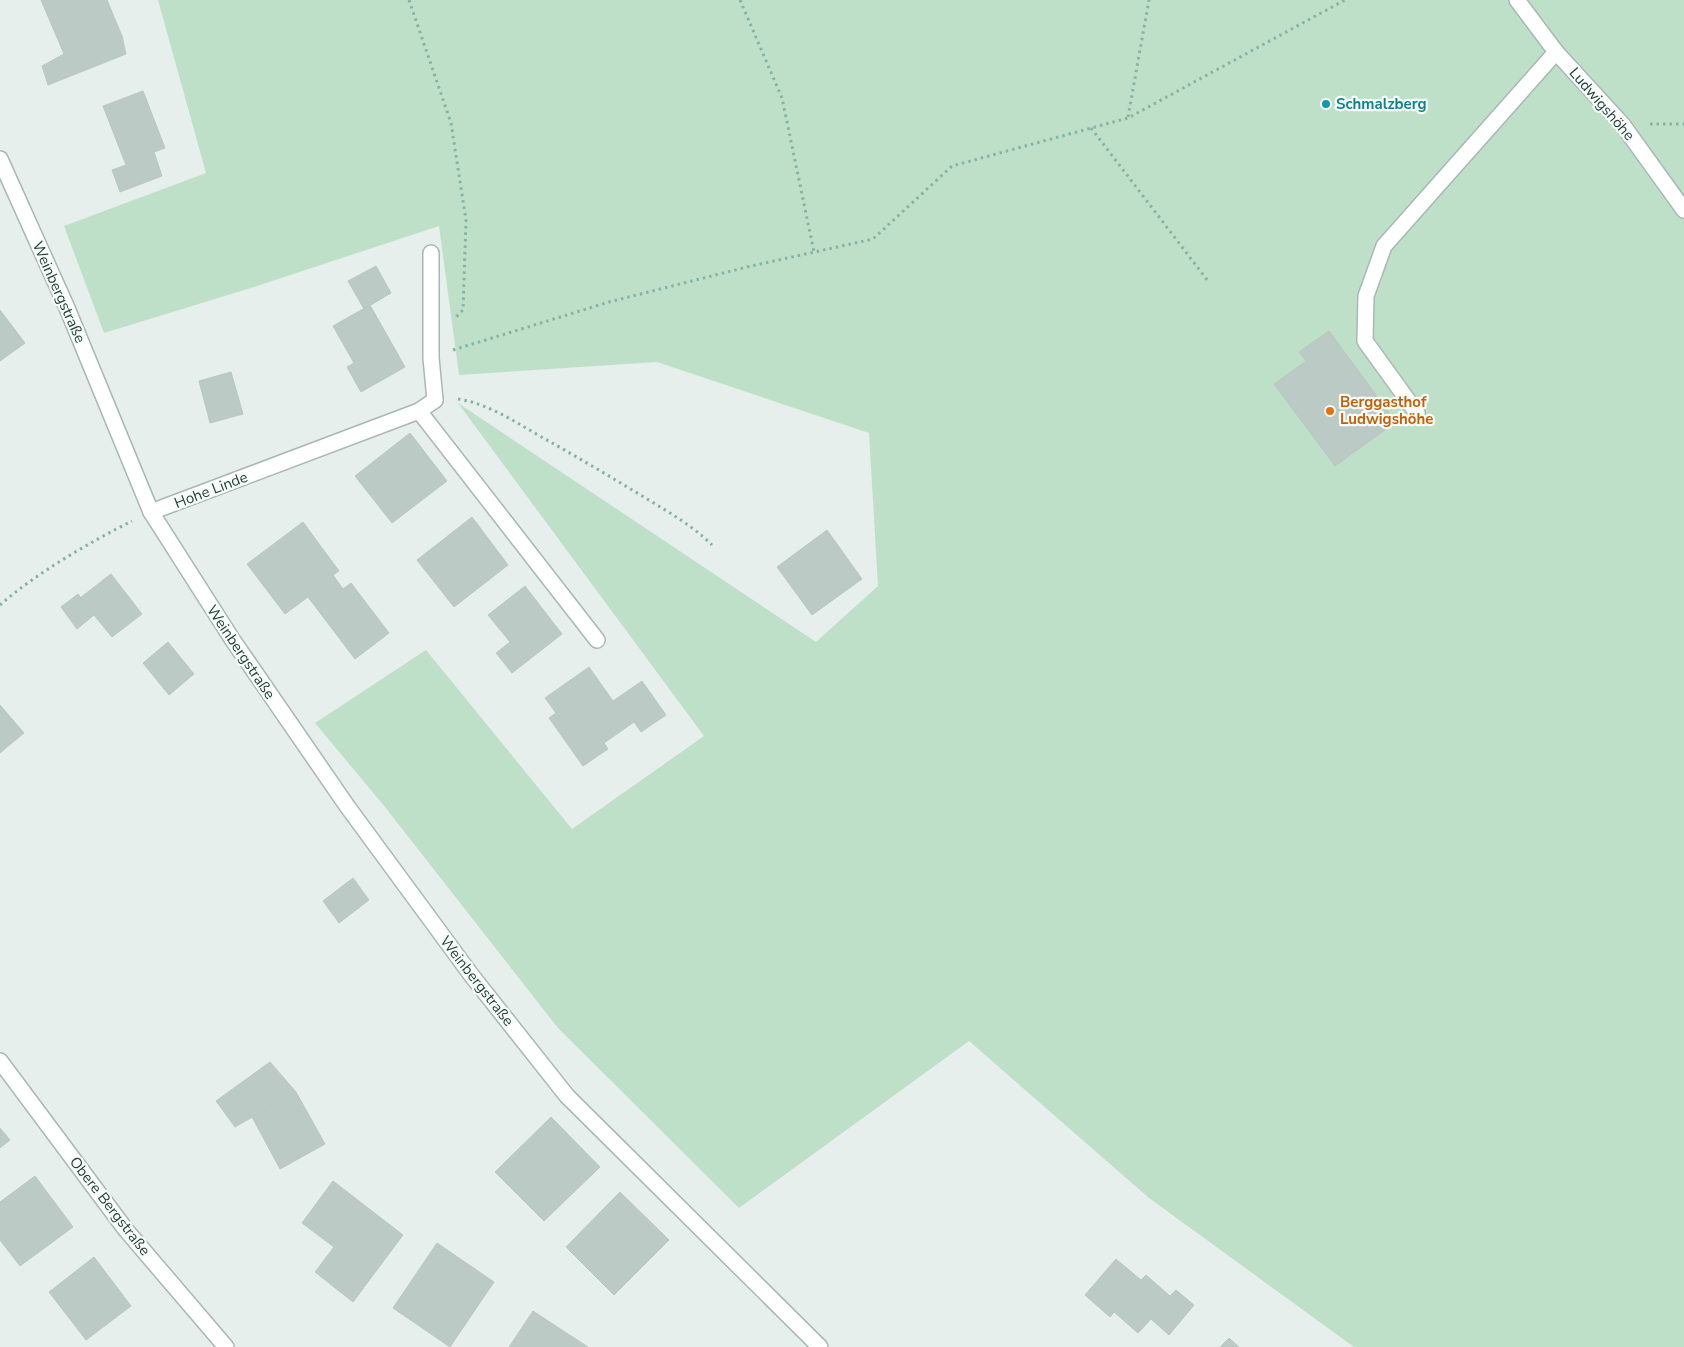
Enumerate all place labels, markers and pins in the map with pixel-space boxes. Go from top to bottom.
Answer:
place label: Schmalzberg [1336,94,1427,114]
marker: Schmalzberg [1320,98,1332,110]
place label: Berggasthof Ludwigshöhe [1340,392,1433,429]
marker: Berggasthof Ludwigshöhe [1324,405,1336,417]

